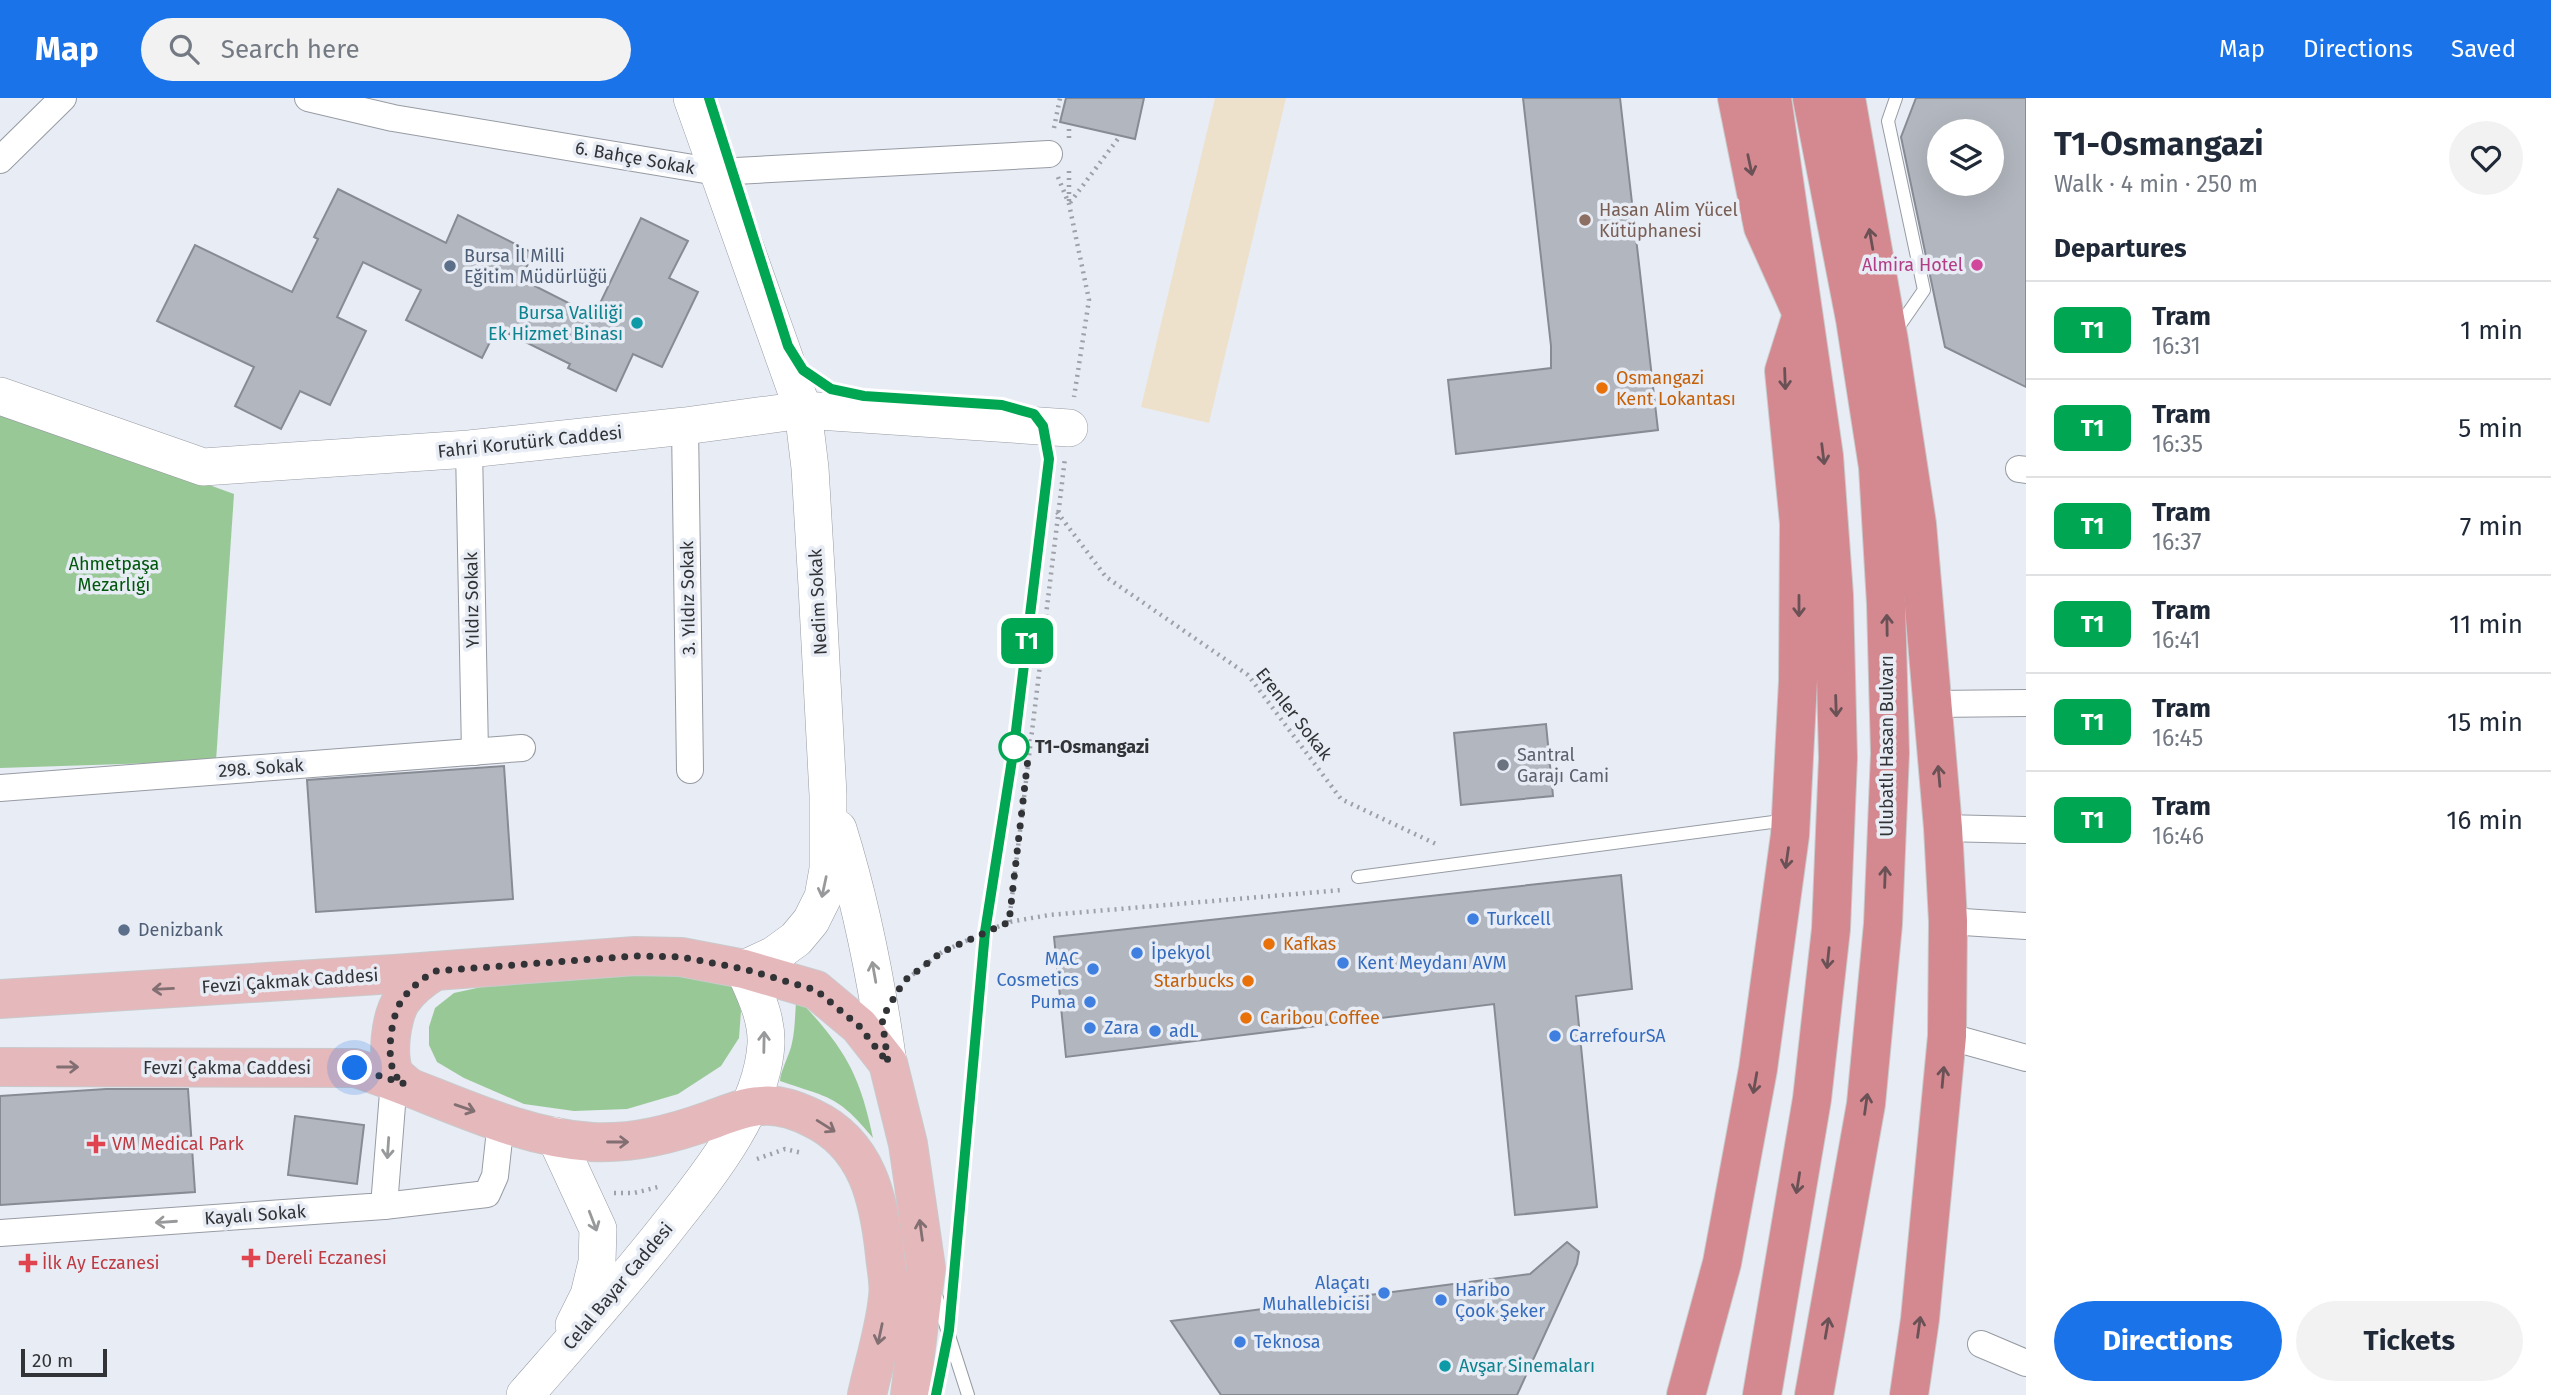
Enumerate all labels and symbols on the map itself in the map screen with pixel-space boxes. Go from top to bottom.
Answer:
street label: 6. Bahçe Sokak [573,137,697,179]
one-way arrow [1744,153,1758,176]
place label: Hasan Alim Yücel Kütüphanesi [1599,199,1738,242]
marker: Hasan Alim Yücel Kütüphanesi [1577,212,1593,228]
one-way arrow [1864,228,1877,251]
place label: Bursa İl Milli Eğitim Müdürlüğü [464,245,608,288]
place label: Almira Hotel [1862,254,1963,276]
marker: Almira Hotel [1969,257,1985,273]
marker: Bursa İl Milli Eğitim Müdürlüğü [442,258,458,274]
place label: Bursa Valiliği Ek Hizmet Binası [488,302,623,345]
marker: Bursa Valiliği Ek Hizmet Binası [629,315,645,331]
place label: Osmangazi Kent Lokantası [1616,367,1736,410]
one-way arrow [1779,368,1792,391]
marker: Osmangazi Kent Lokantası [1594,380,1610,396]
street label: Fahri Korutürk Caddesi [437,421,623,463]
one-way arrow [1817,443,1830,465]
street label: 3. Yıldız Sokak [676,540,700,655]
street label: Nedim Sokak [804,548,832,656]
street label: Yıldız Sokak [460,551,484,648]
park label: Ahmetpaşa Mezarlığı [69,553,159,596]
one-way arrow [1792,594,1806,617]
one-way arrow [1880,614,1894,637]
line badge: T1 [996,618,1058,664]
street label: Ulubatlı Hasan Bulvarı [1876,655,1898,837]
street label: Erenler Sokak [1251,663,1337,765]
one-way arrow [1830,694,1843,717]
marker: T1-Osmangazi [999,732,1029,762]
place label: T1-Osmangazi [1035,736,1149,758]
place label: Santral Garajı Cami [1517,744,1609,787]
street label: 298. Sokak [218,754,305,782]
marker: Santral Garajı Cami [1495,757,1511,773]
one-way arrow [1932,765,1945,788]
one-way arrow [1781,846,1794,869]
one-way arrow [1879,866,1892,889]
one-way arrow [817,875,831,898]
place label: Turkcell [1487,908,1551,930]
marker: Turkcell [1465,911,1481,927]
place label: Denizbank [138,919,224,941]
marker: Denizbank [116,922,132,938]
place label: Kafkas [1283,933,1336,955]
marker: Kafkas [1261,936,1277,952]
place label: İpekyol [1151,942,1211,964]
marker: İpekyol [1129,945,1145,961]
one-way arrow [1821,946,1834,968]
place label: MAC Cosmetics [997,948,1079,991]
place label: Kent Meydanı AVM [1357,952,1506,974]
marker: Kent Meydanı AVM [1335,955,1351,971]
one-way arrow [867,961,880,983]
marker: MAC Cosmetics [1085,961,1101,977]
street label: Fevzi Çakmak Caddesi [201,964,379,998]
place label: Starbucks [1154,970,1234,992]
marker: Starbucks [1240,973,1256,989]
one-way arrow [152,982,175,995]
place label: Puma [1030,991,1076,1013]
marker: Puma [1082,994,1098,1010]
place label: Caribou Coffee [1260,1007,1380,1029]
marker: Caribou Coffee [1238,1010,1254,1026]
place label: Zara [1104,1017,1139,1039]
marker: Zara [1082,1020,1098,1036]
place label: adL [1169,1020,1199,1042]
marker: adL [1147,1023,1163,1039]
place label: CarrefourSA [1569,1025,1666,1047]
marker: CarrefourSA [1547,1028,1563,1044]
one-way arrow [758,1031,771,1054]
your location [337,1050,372,1085]
street label: Fevzi Çakma Caddesi [143,1057,311,1079]
one-way arrow [56,1060,79,1074]
one-way arrow [1937,1066,1950,1088]
one-way arrow [1748,1071,1761,1094]
one-way arrow [1859,1093,1872,1116]
one-way arrow [454,1103,476,1115]
one-way arrow [816,1119,836,1133]
place label: VM Medical Park [112,1133,245,1155]
marker: VM Medical Park [86,1134,106,1154]
one-way arrow [606,1135,629,1149]
one-way arrow [381,1136,394,1159]
one-way arrow [1791,1171,1804,1194]
street label: Kayalı Sokak [204,1200,307,1230]
one-way arrow [588,1210,601,1231]
one-way arrow [155,1215,178,1228]
street label: Celal Bayar Caddesi [558,1218,678,1354]
one-way arrow [914,1219,927,1242]
place label: Dereli Eczanesi [265,1247,387,1269]
marker: Dereli Eczanesi [243,1250,259,1266]
place label: İlk Ay Eczanesi [42,1252,160,1274]
marker: İlk Ay Eczanesi [20,1255,36,1271]
place label: Alaçatı Muhallebicisi [1262,1272,1370,1315]
place label: Haribo Çook Şeker [1455,1279,1545,1322]
marker: Alaçatı Muhallebicisi [1376,1285,1392,1301]
marker: Haribo Çook Şeker [1433,1292,1449,1308]
one-way arrow [1820,1317,1834,1340]
one-way arrow [1912,1317,1925,1339]
one-way arrow [873,1322,887,1345]
place label: Teknosa [1254,1331,1320,1353]
marker: Teknosa [1232,1334,1248,1350]
scale bar [21,1346,107,1378]
place label: Avşar Sinemaları [1459,1355,1595,1377]
marker: Avşar Sinemaları [1437,1358,1453,1374]

